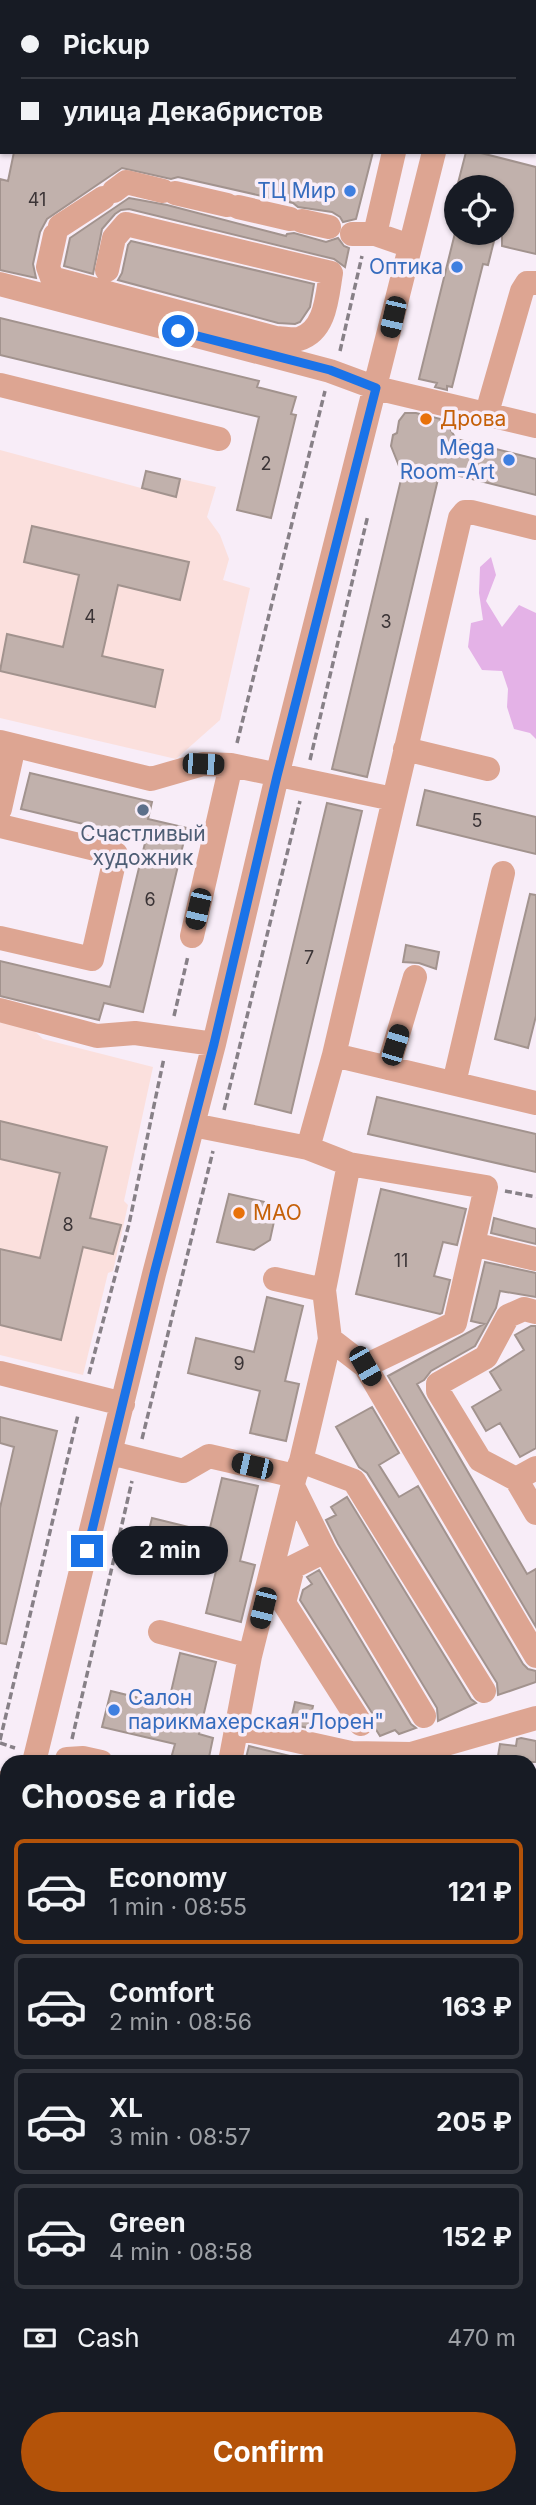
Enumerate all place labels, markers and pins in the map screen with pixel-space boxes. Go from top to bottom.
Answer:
place label: ТЦ Мир [257,178,336,203]
marker: ТЦ Мир [342,183,358,199]
place label: Оптика [369,254,443,279]
marker: Оптика [449,259,465,275]
place label: Дрова [440,406,506,431]
marker: Дрова [418,411,434,427]
place label: Mega Room-Art [400,435,495,484]
marker: Mega Room-Art [501,452,517,468]
marker: Счастливый художник [135,802,151,818]
place label: Счастливый художник [80,821,206,870]
place label: МАО [253,1200,302,1225]
marker: МАО [231,1205,247,1221]
place label: Салон парикмахерская"Лорен" [128,1685,384,1734]
marker: Салон парикмахерская"Лорен" [106,1702,122,1718]

